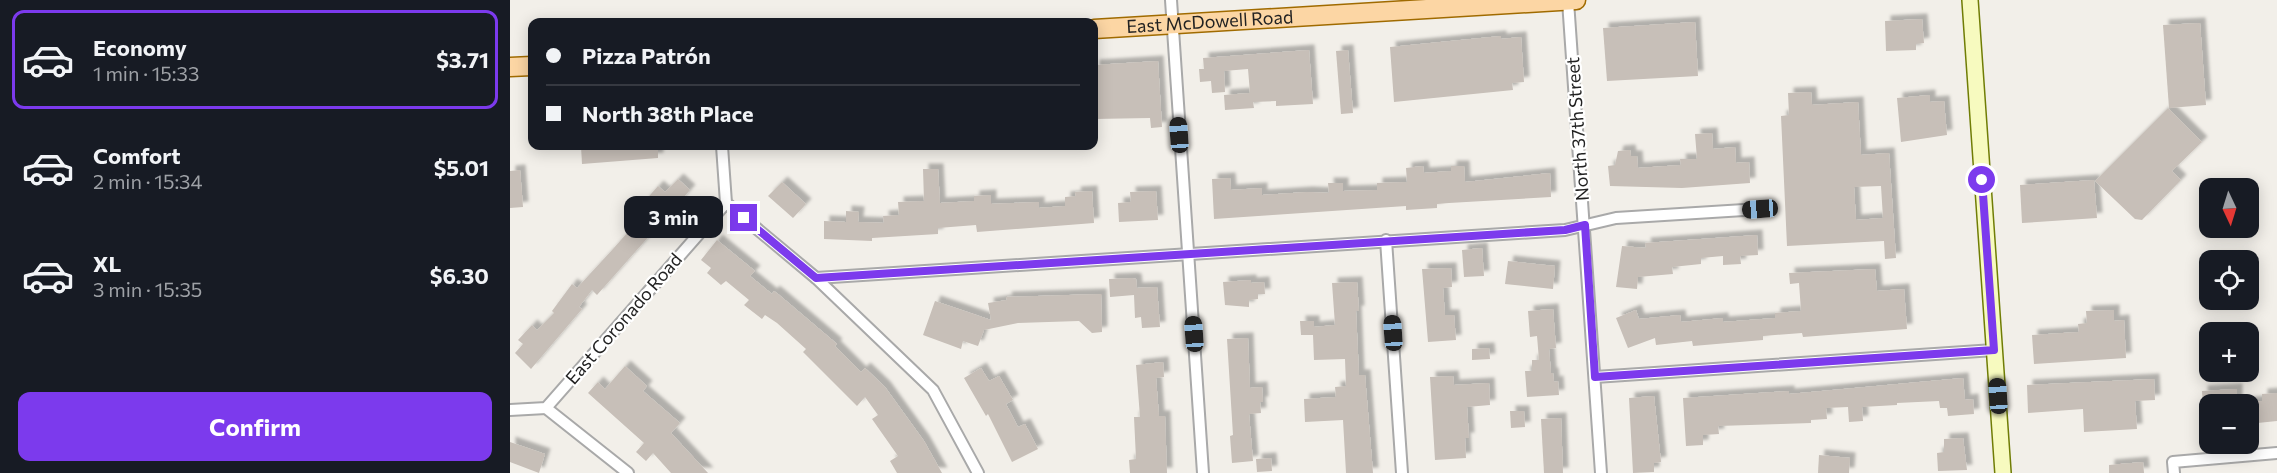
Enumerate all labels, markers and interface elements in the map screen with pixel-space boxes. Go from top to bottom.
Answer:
street label: East McDowell Road [1126,5,1294,37]
icon: car [21,33,75,87]
text: Economy [93,34,187,61]
text: Pizza Patrón [582,42,711,69]
text: $3.71 [436,46,489,73]
street label: North 37th Street [1561,56,1593,202]
text: 1 min · 15:33 [93,61,199,85]
text: North 38th Place [582,100,754,127]
car [1169,116,1189,154]
icon: car [21,141,75,195]
text: Comfort [93,142,181,169]
text: $5.01 [434,154,489,181]
route start [1968,166,1995,193]
text: 2 min · 15:34 [93,169,203,193]
north arrow [2199,178,2259,238]
map controls [2199,178,2259,454]
callout: 3 min [624,197,723,239]
car [1741,199,1779,219]
route end [730,204,757,231]
text: 3 min [648,205,699,229]
street label: East Coronado Road [560,248,686,388]
icon: car [21,249,75,303]
text: XL [93,250,121,277]
button: locate [2199,250,2259,310]
text: $6.30 [430,262,489,289]
text: 3 min · 15:35 [93,277,202,301]
car [1383,314,1403,352]
car [1184,315,1204,353]
button: + [2199,322,2259,382]
car [1988,377,2008,415]
button: Confirm [18,392,492,461]
button: − [2199,394,2259,454]

